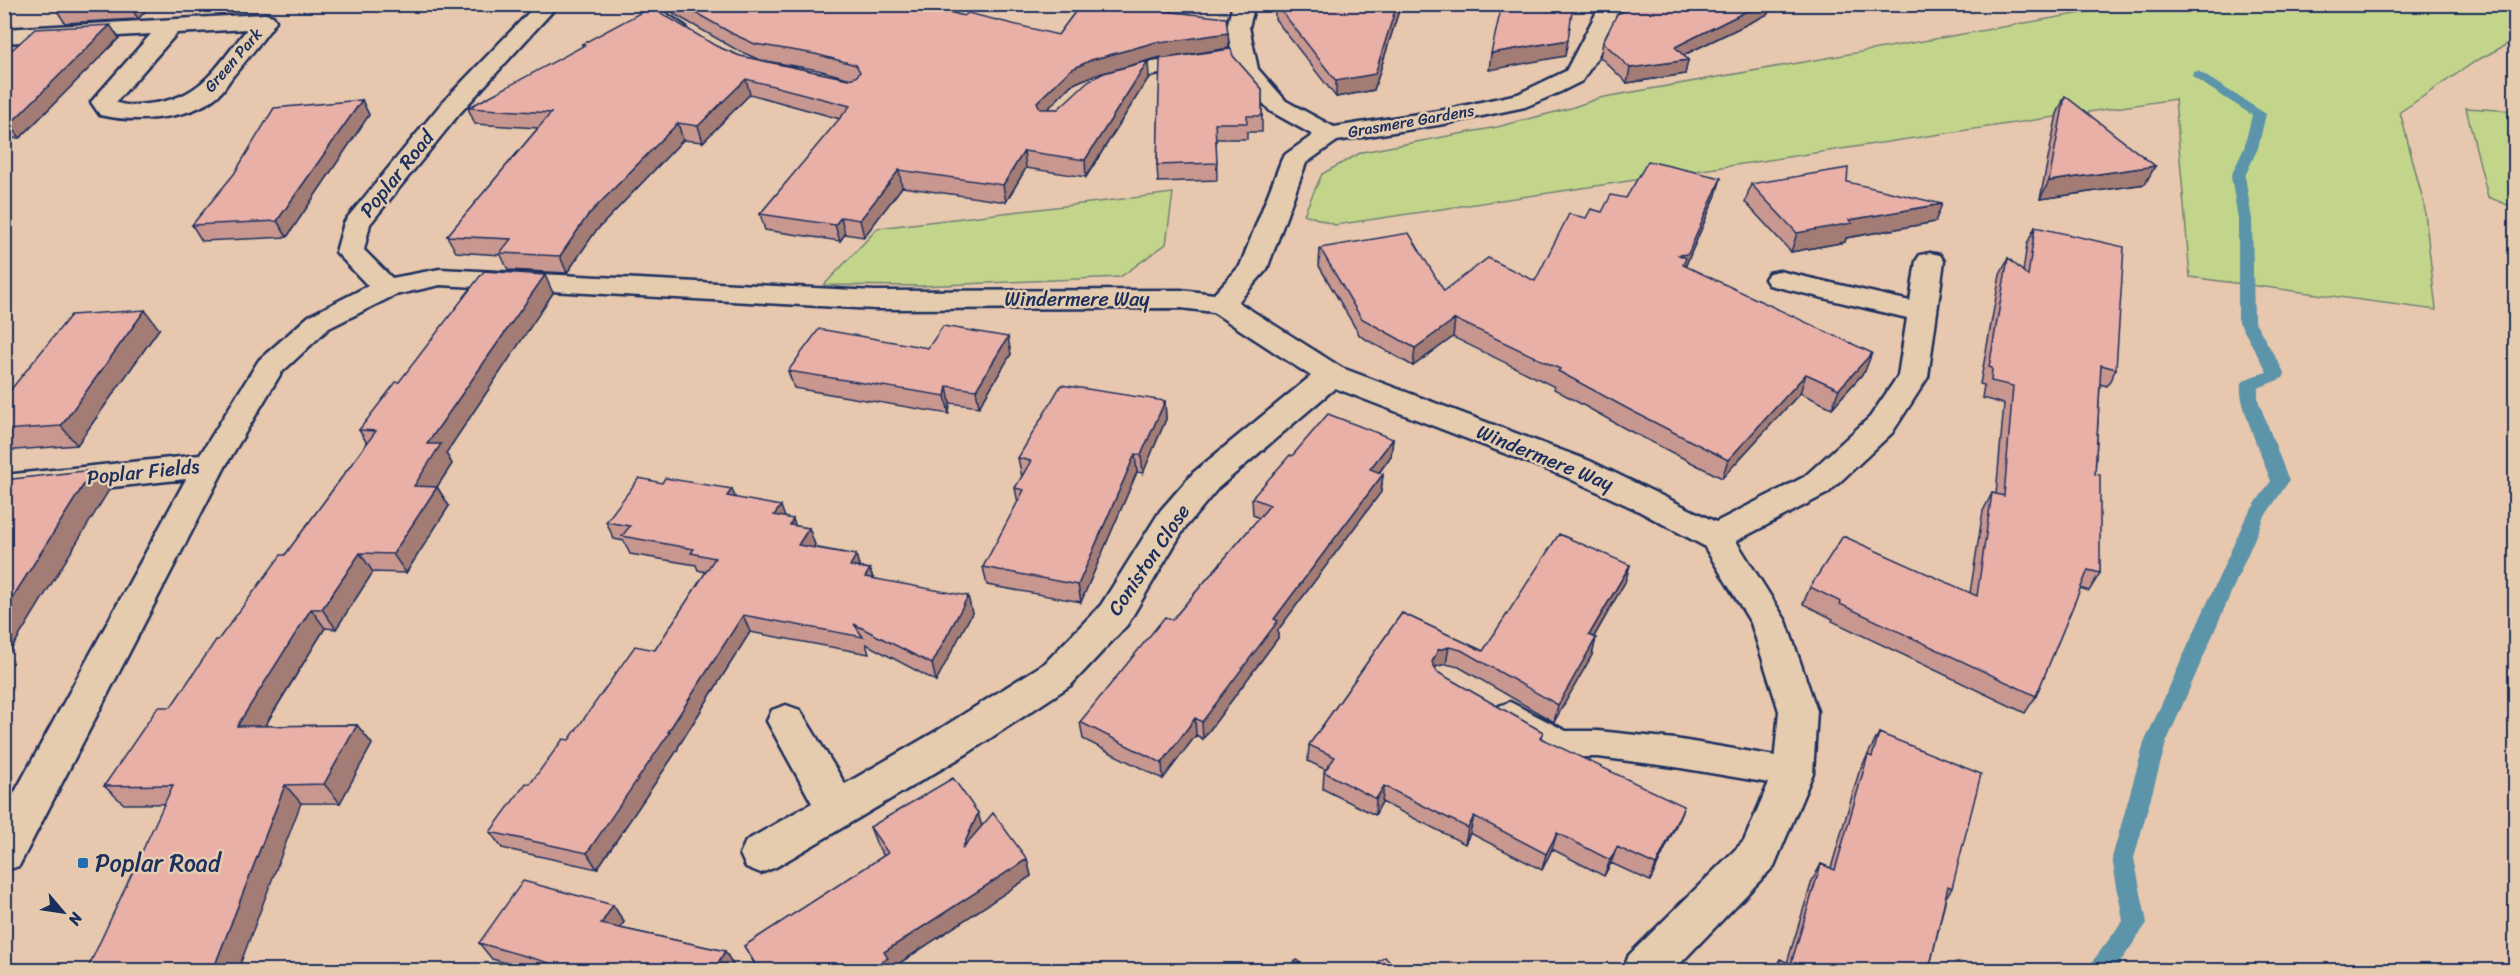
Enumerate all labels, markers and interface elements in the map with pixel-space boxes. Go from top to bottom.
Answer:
street label: Green Park [196,21,270,99]
street label: Grasmere Gardens [1345,95,1477,146]
street label: Poplar Road [350,121,444,226]
street label: Windermere Way [1004,282,1150,317]
street label: Windermere Way [1471,415,1620,502]
street label: Poplar Fields [85,449,202,495]
street label: Coniston Close [1098,497,1200,623]
place label: Poplar Road [95,842,223,884]
marker: Poplar Road [76,856,90,870]
north arrow [33,882,93,942]
text: N [60,906,92,932]

